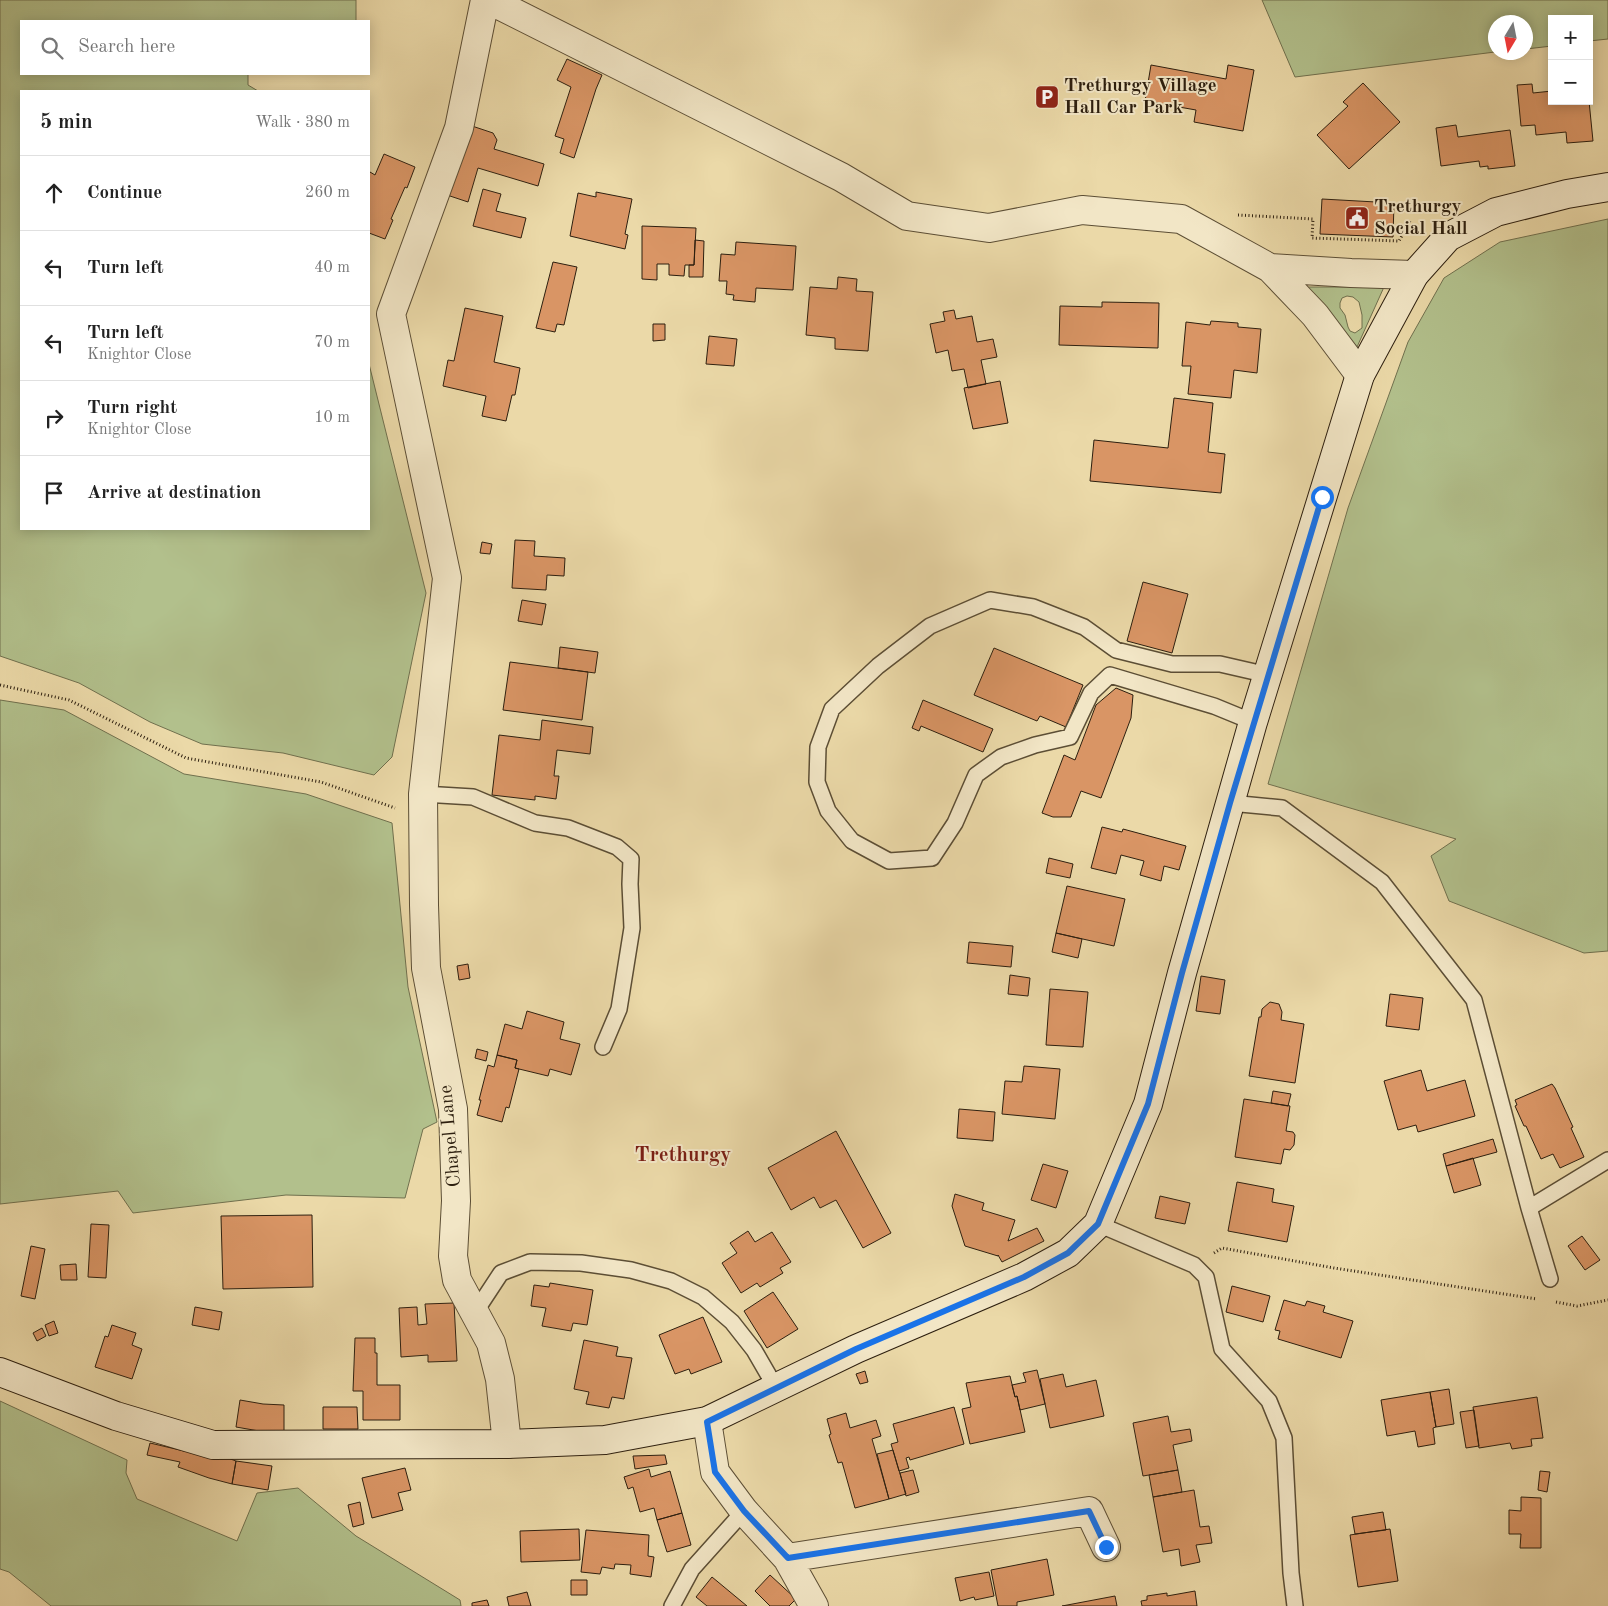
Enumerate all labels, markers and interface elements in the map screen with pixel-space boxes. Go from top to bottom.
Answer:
north arrow [1488,15,1533,60]
map controls [1548,15,1593,105]
button: + [1548,15,1593,60]
search box [20,20,370,75]
icon: search [38,34,66,62]
text: Search here [78,38,175,57]
button: − [1548,60,1593,105]
place label: Trethurgy Village Hall Car Park [1064,77,1217,118]
parking icon: Trethurgy Village Hall Car Park [1034,84,1060,110]
text: 5 min [40,112,93,133]
text: Walk · 380 m [255,115,350,131]
icon: ahead [40,179,68,207]
text: Continue [87,184,162,203]
text: 260 m [305,185,350,201]
place label: Trethurgy Social Hall [1374,198,1468,239]
public building icon: Trethurgy Social Hall [1344,205,1370,231]
icon: left [40,254,68,282]
text: Turn left [87,259,164,278]
text: 40 m [314,260,350,276]
text: Turn left [87,324,164,343]
icon: left [40,329,68,357]
text: 70 m [314,335,350,351]
text: Knightor Close [87,347,191,363]
text: Turn right [87,399,177,418]
icon: right [40,404,68,432]
text: 10 m [314,410,350,426]
text: Knightor Close [87,422,191,438]
icon: arrive [40,479,68,507]
text: Arrive at destination [87,484,261,503]
route start [1311,486,1334,509]
street label: Chapel Lane [437,1084,465,1188]
district label: Trethurgy [635,1145,731,1166]
route end [1095,1536,1118,1559]

